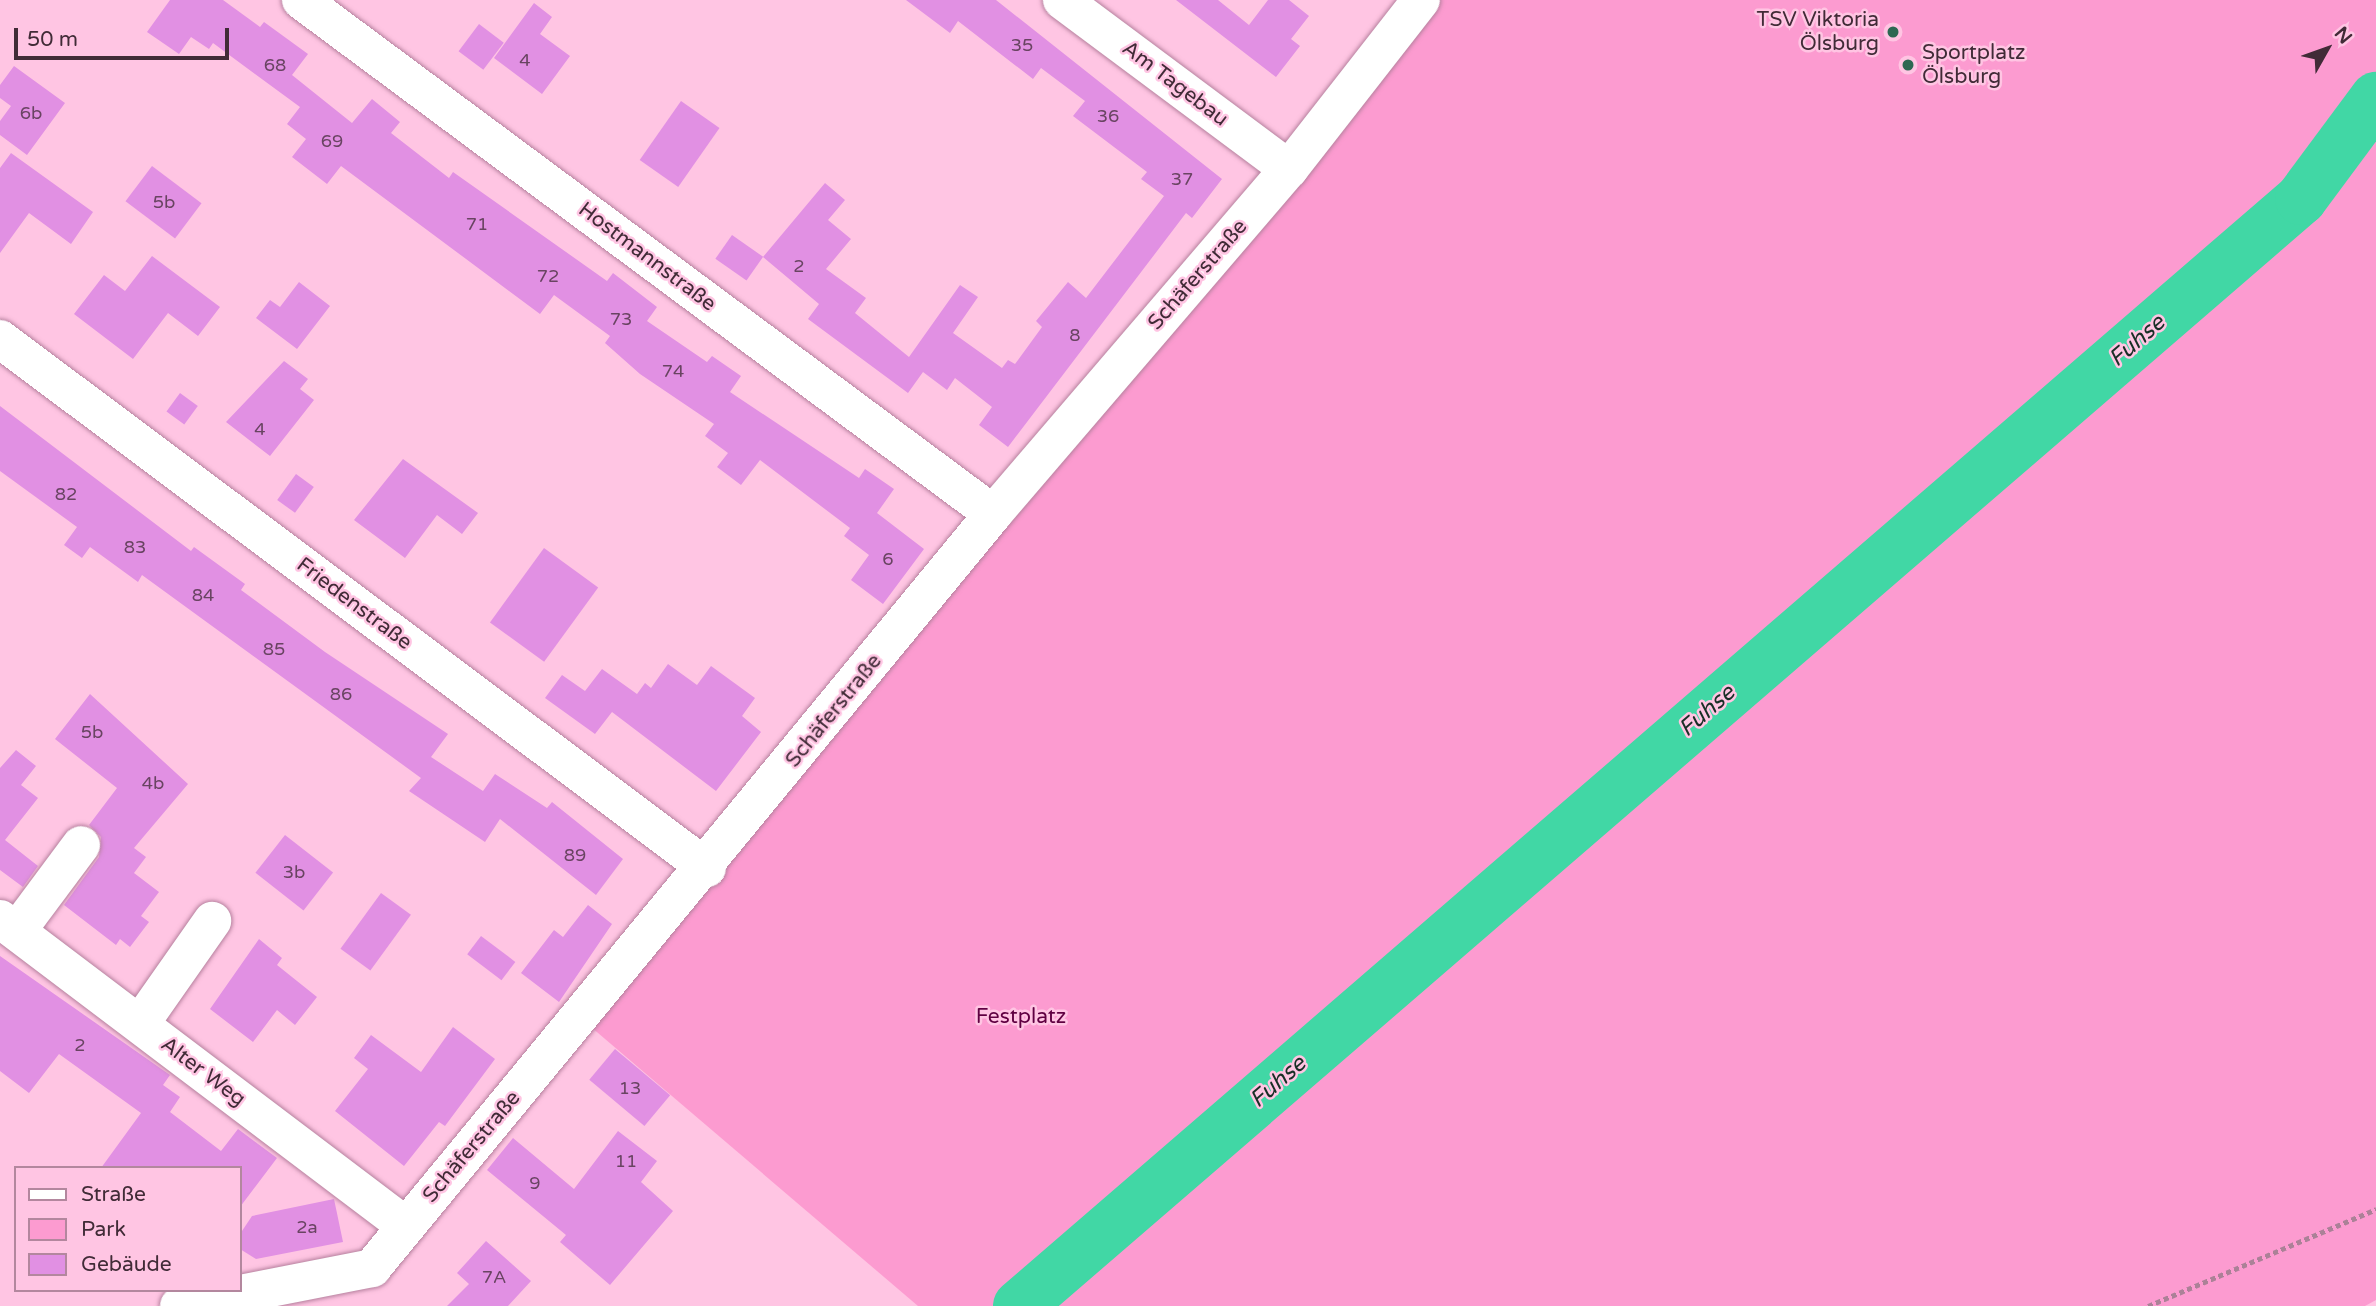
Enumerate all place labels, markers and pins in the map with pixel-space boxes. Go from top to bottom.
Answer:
place label: TSV Viktoria Ölsburg [1757,7,1879,57]
marker: TSV Viktoria Ölsburg [1885,24,1901,40]
place label: Sportplatz Ölsburg [1922,40,2025,90]
marker: Sportplatz Ölsburg [1900,57,1916,73]

